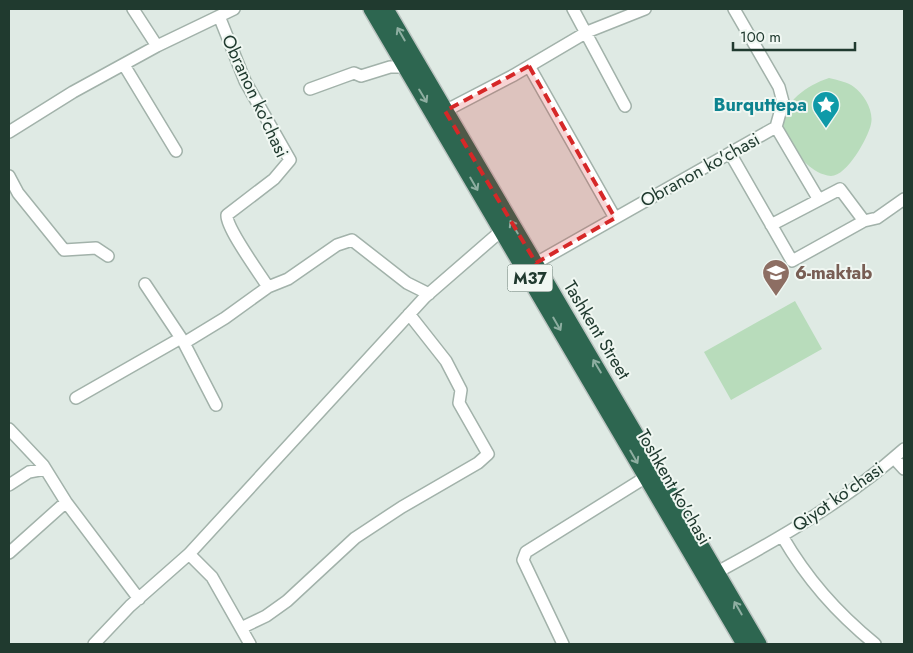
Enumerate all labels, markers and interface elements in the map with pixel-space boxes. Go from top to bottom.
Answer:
scale bar [733,20,856,52]
text: 100 m [740,26,781,48]
one-way arrow [396,27,405,42]
street label: Obranon ko'chasi [215,30,295,162]
one-way arrow [418,88,428,102]
place icon: Burquttepa [811,90,841,129]
place label: Burquttepa [714,92,807,118]
street label: Obranon ko'chasi [635,126,765,214]
one-way arrow [470,177,480,191]
one-way arrow [509,220,519,234]
school or university icon: 6-maktab [761,258,791,297]
place label: 6-maktab [795,260,872,286]
road number: M37 [508,264,552,292]
street label: Tashkent Street [557,276,637,385]
one-way arrow [552,317,562,331]
one-way arrow [592,360,602,374]
street label: Toshkent ko'chasi [630,425,718,549]
one-way arrow [630,449,640,464]
street label: Qiyot ko'chasi [787,456,889,538]
one-way arrow [733,602,743,616]

